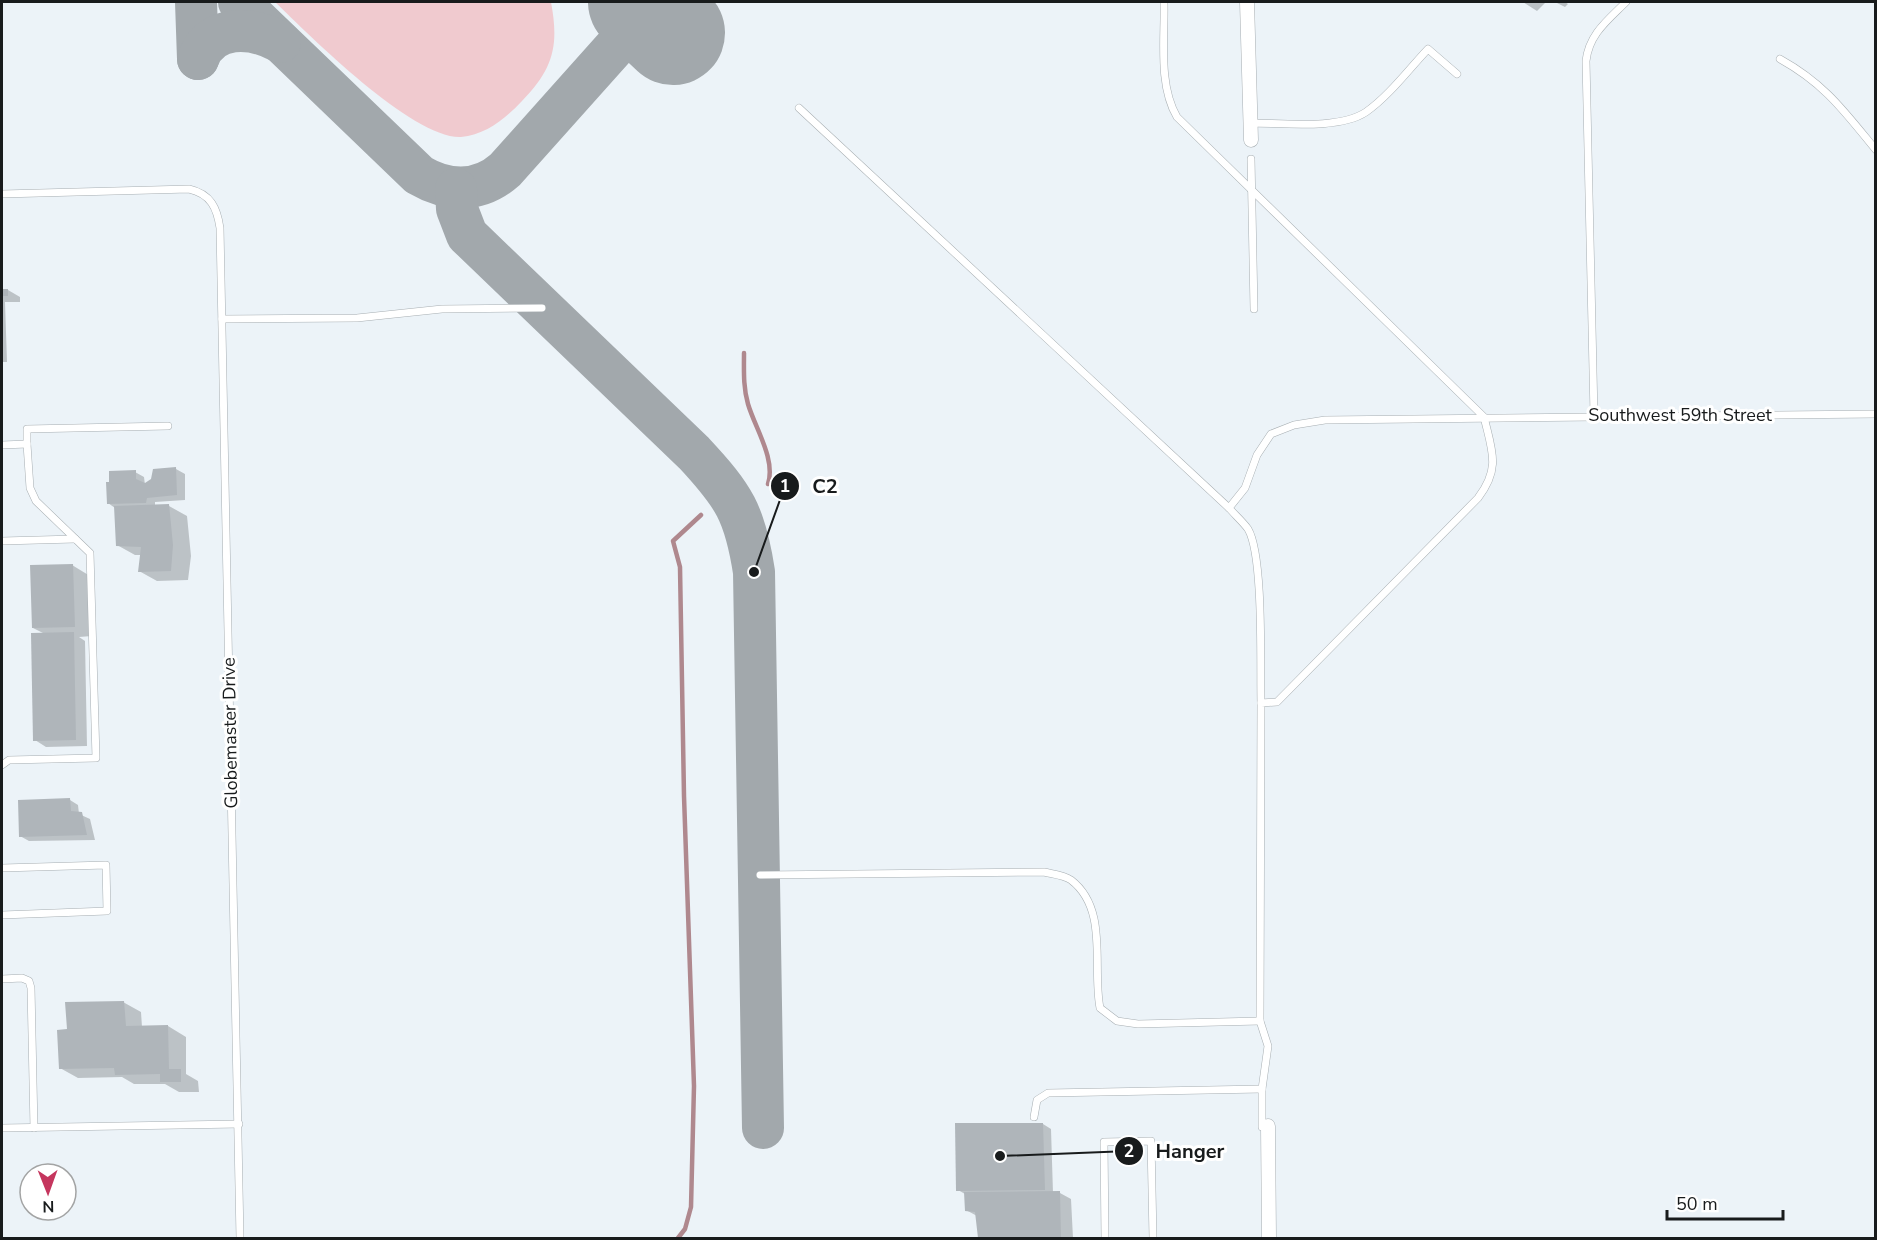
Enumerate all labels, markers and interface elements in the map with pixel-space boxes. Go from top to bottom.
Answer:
street label: Southwest 59th Street [1588,403,1772,427]
callout: C2 [770,467,849,505]
text: C2 [812,473,838,500]
text: 1 [780,474,790,498]
street label: Globemaster Drive [217,657,243,809]
callout: Hanger [1114,1132,1237,1170]
text: Hanger [1156,1138,1225,1165]
text: 2 [1124,1139,1134,1163]
north arrow [18,1162,78,1222]
scale bar [1667,1183,1782,1221]
text: 50 m [1676,1192,1718,1216]
text: N [42,1195,54,1217]

